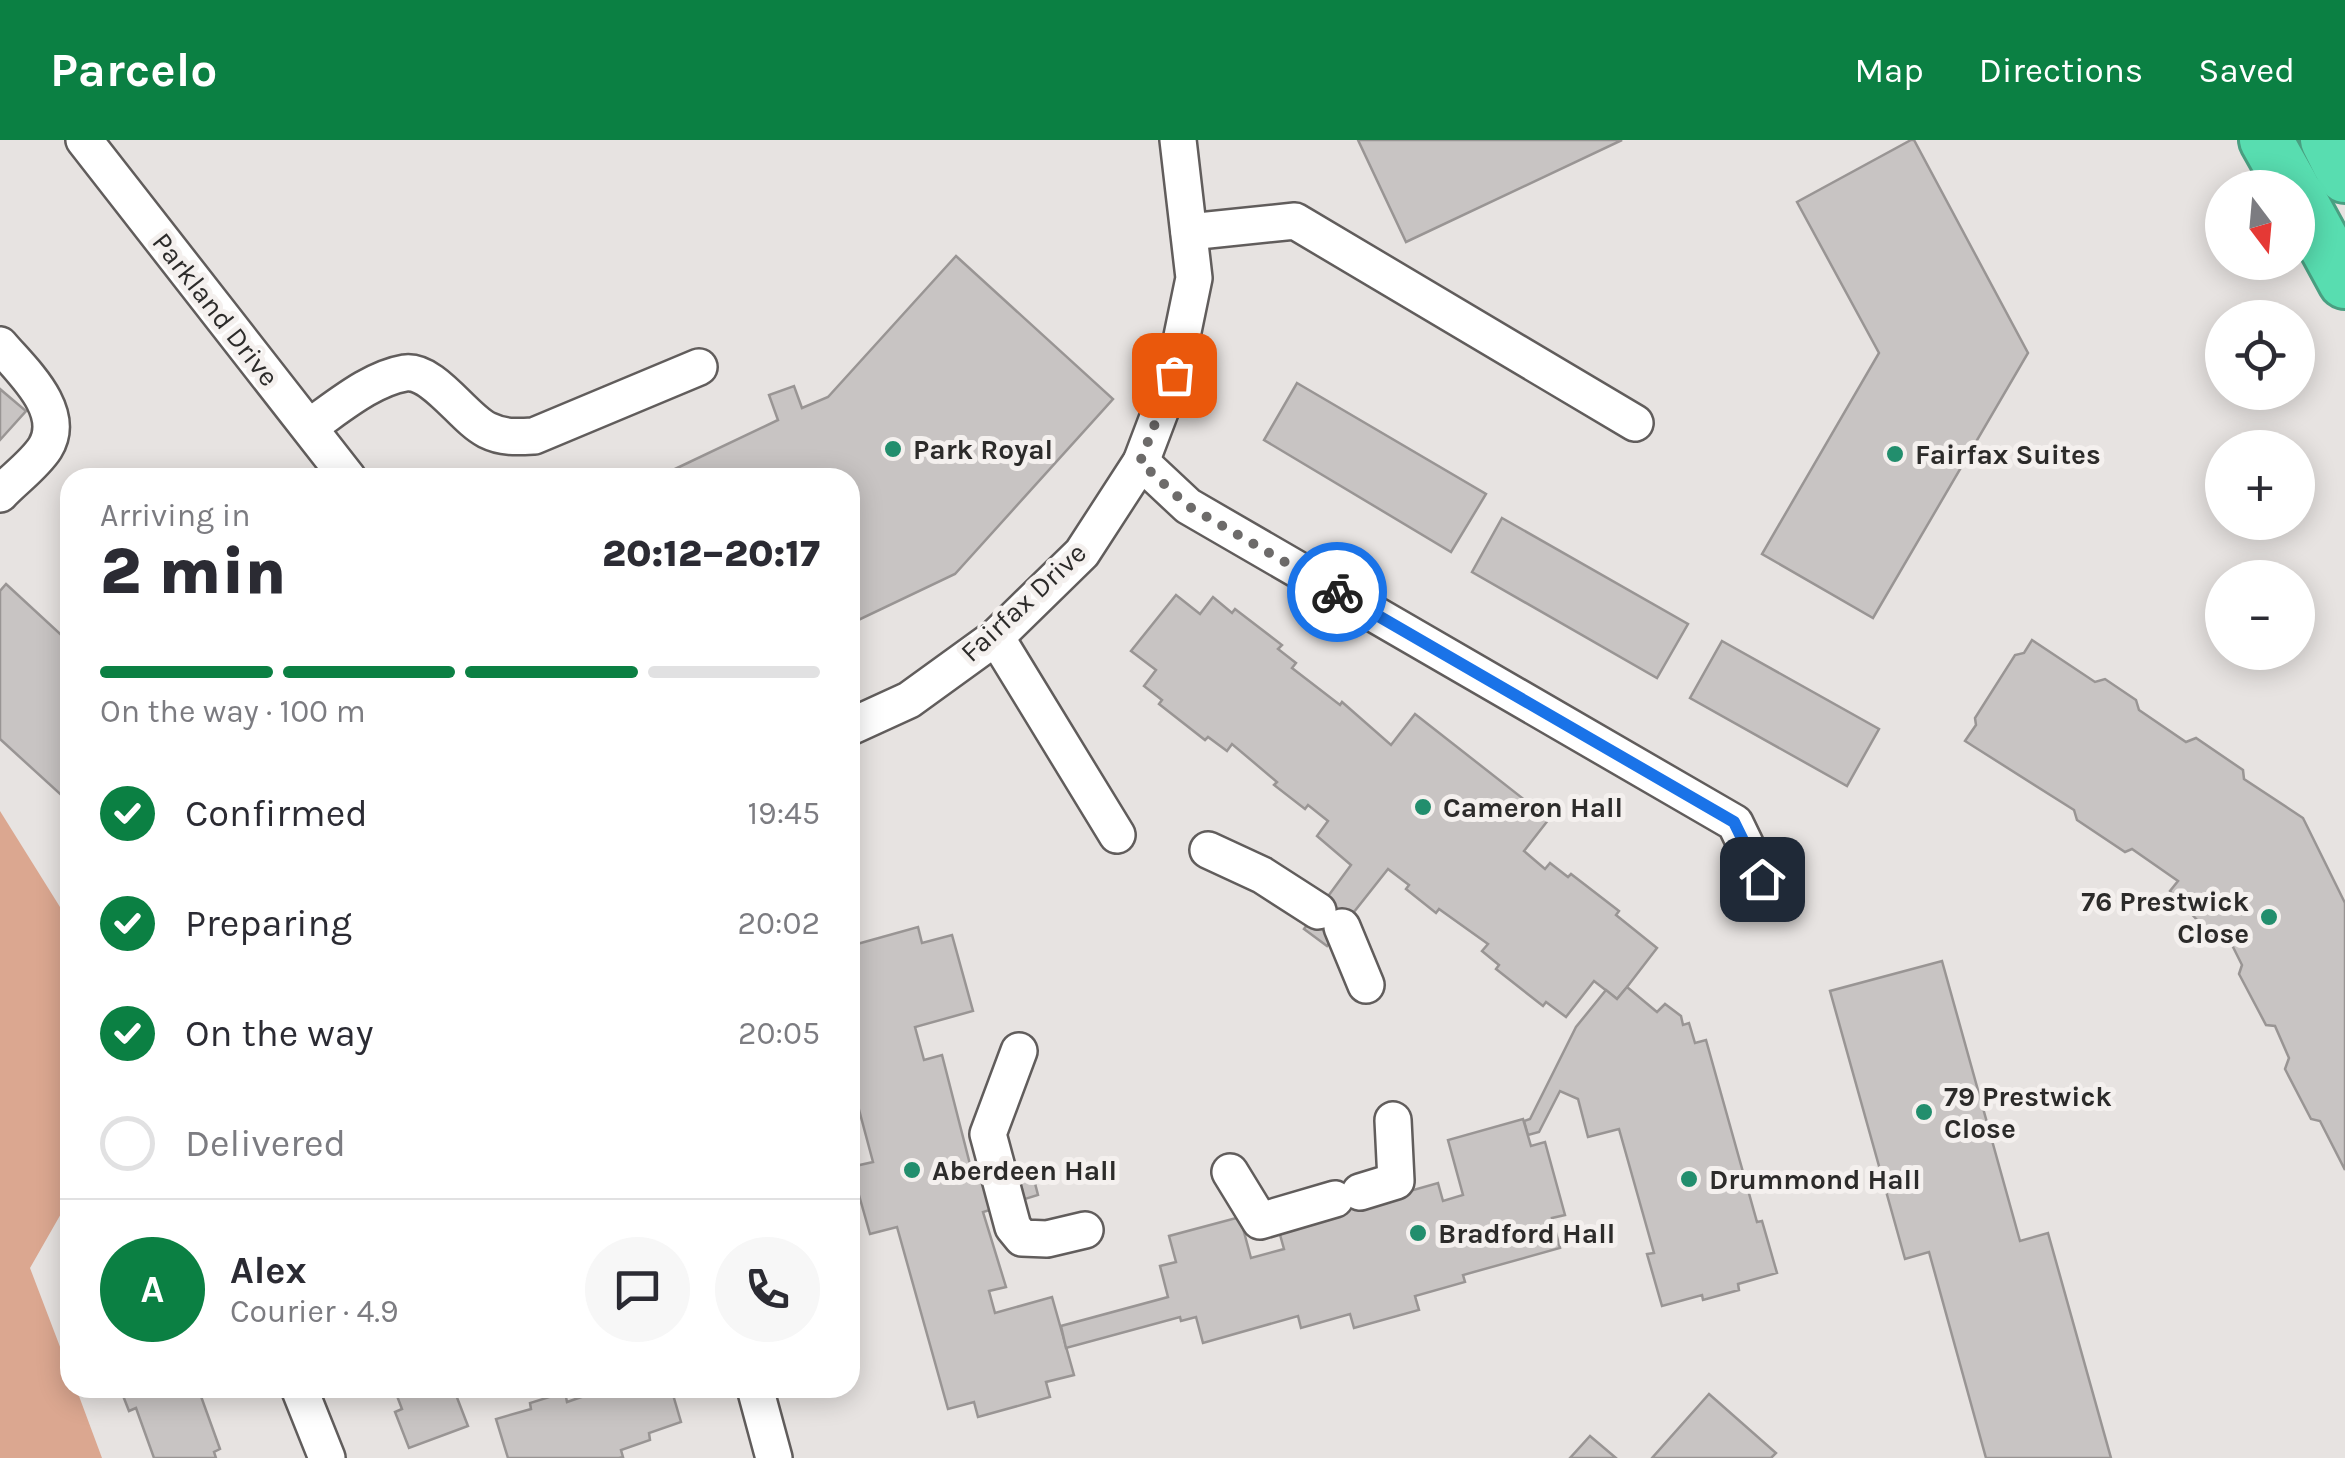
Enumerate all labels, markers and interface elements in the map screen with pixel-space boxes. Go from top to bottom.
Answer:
text: Parcelo [50,42,217,98]
text: Map [1854,50,1924,91]
text: Directions [1979,50,2143,91]
text: Saved [2198,50,2295,91]
north arrow [2205,170,2315,280]
map controls [2205,170,2315,670]
street label: Parkland Drive [145,226,286,393]
button: locate [2205,300,2315,410]
pin [1132,333,1217,418]
icon: bag [1147,348,1202,403]
button: + [2205,430,2315,540]
place label: Park Royal [913,433,1053,466]
marker: Park Royal [882,438,904,460]
place label: Fairfax Suites [1915,438,2101,471]
marker: Fairfax Suites [1884,443,1906,465]
text: Arriving in [100,497,251,534]
text: 20:12–20:17 [602,531,820,576]
text: 2 min [100,533,286,609]
street label: Fairfax Drive [954,536,1093,669]
courier [1287,542,1387,642]
button: − [2205,560,2315,670]
icon: bike [1310,565,1365,620]
text: On the way · 100 m [100,693,366,730]
icon: check [100,786,155,841]
text: Confirmed [185,791,368,836]
place label: Cameron Hall [1443,791,1623,824]
text: 19:45 [748,795,820,832]
marker: Cameron Hall [1412,796,1434,818]
pin [1720,837,1805,922]
icon: home [1735,852,1790,907]
place label: 76 Prestwick Close [2081,885,2249,950]
icon: check [100,896,155,951]
text: Preparing [185,901,352,946]
text: 20:02 [738,905,820,942]
marker: 76 Prestwick Close [2258,906,2280,928]
icon: check [100,1006,155,1061]
text: On the way [185,1011,373,1056]
text: 20:05 [738,1015,820,1052]
place label: 79 Prestwick Close [1944,1080,2112,1145]
marker: 79 Prestwick Close [1913,1101,1935,1123]
text: Delivered [185,1121,346,1166]
place label: Aberdeen Hall [932,1154,1117,1187]
marker: Aberdeen Hall [901,1159,923,1181]
place label: Drummond Hall [1709,1163,1921,1196]
marker: Drummond Hall [1678,1168,1700,1190]
place label: Bradford Hall [1438,1217,1615,1250]
marker: Bradford Hall [1407,1222,1429,1244]
button: chat [585,1237,690,1342]
button: phone [715,1237,820,1342]
text: Alex [230,1248,307,1293]
text: A [141,1267,164,1312]
text: Courier · 4.9 [230,1293,399,1330]

